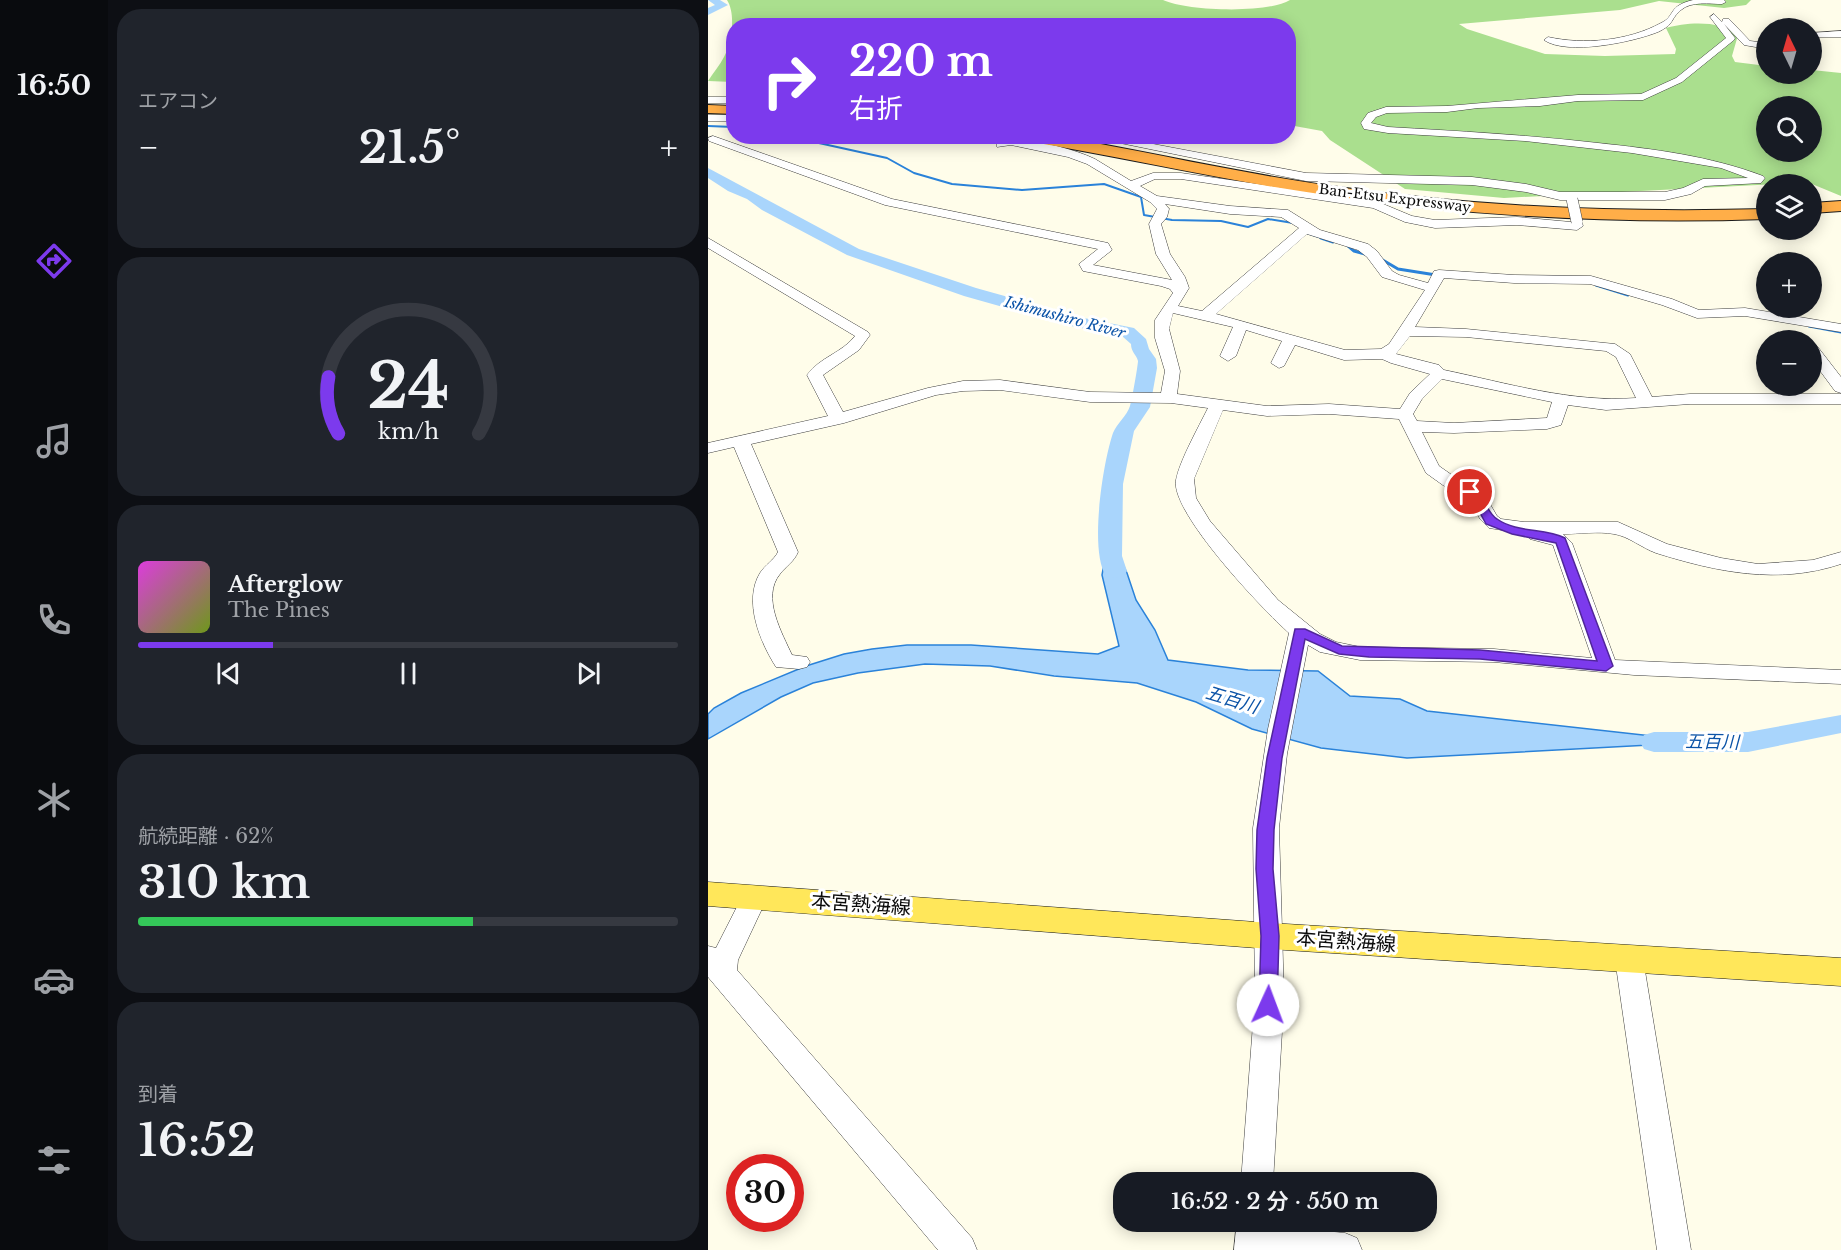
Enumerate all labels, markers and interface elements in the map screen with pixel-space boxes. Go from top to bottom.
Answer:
north arrow [1756,18,1822,84]
map controls [1756,18,1822,396]
text: 220 m [849,35,993,87]
icon: right [750,42,828,120]
text: 16:50 [17,69,91,102]
text: エアコン [138,89,218,113]
text: 右折 [849,92,903,125]
button: search [1756,96,1822,162]
text: 21.5° [358,119,460,175]
text: − [138,127,159,168]
text: + [660,127,678,168]
button: layers [1756,174,1822,240]
street label: Ban-Etsu Expressway [1318,180,1472,216]
icon: directions [33,240,75,282]
button: + [1756,252,1822,318]
water label: Ishimushiro River [1001,291,1129,343]
button: − [1756,330,1822,396]
text: 24 [367,347,449,425]
text: km/h [378,418,439,445]
icon: music [33,420,75,462]
pin [1444,466,1495,517]
icon: arrive [1453,475,1486,508]
text: Afterglow [228,571,343,598]
text: The Pines [228,598,330,622]
icon: phone [33,599,75,641]
icon: previous [212,657,245,690]
icon: pause [392,657,425,690]
icon: next [572,657,605,690]
water label: 五百川 [1203,682,1263,719]
water label: 五百川 [1685,731,1741,754]
icon: climate [33,779,75,821]
text: 航続距離 · 62% [138,824,274,848]
text: 310 km [138,854,310,910]
street label: 本宮熱海線 [810,889,912,919]
street label: 本宮熱海線 [1295,926,1397,956]
icon: car [33,959,75,1001]
position arrow [1236,973,1300,1037]
text: 到着 [138,1082,178,1106]
text: 16:52 [138,1112,256,1168]
icon: filters [33,1139,75,1181]
speed limit sign: 30 [726,1154,804,1232]
text: 16:52 · 2 分 · 550 m [1171,1188,1379,1215]

